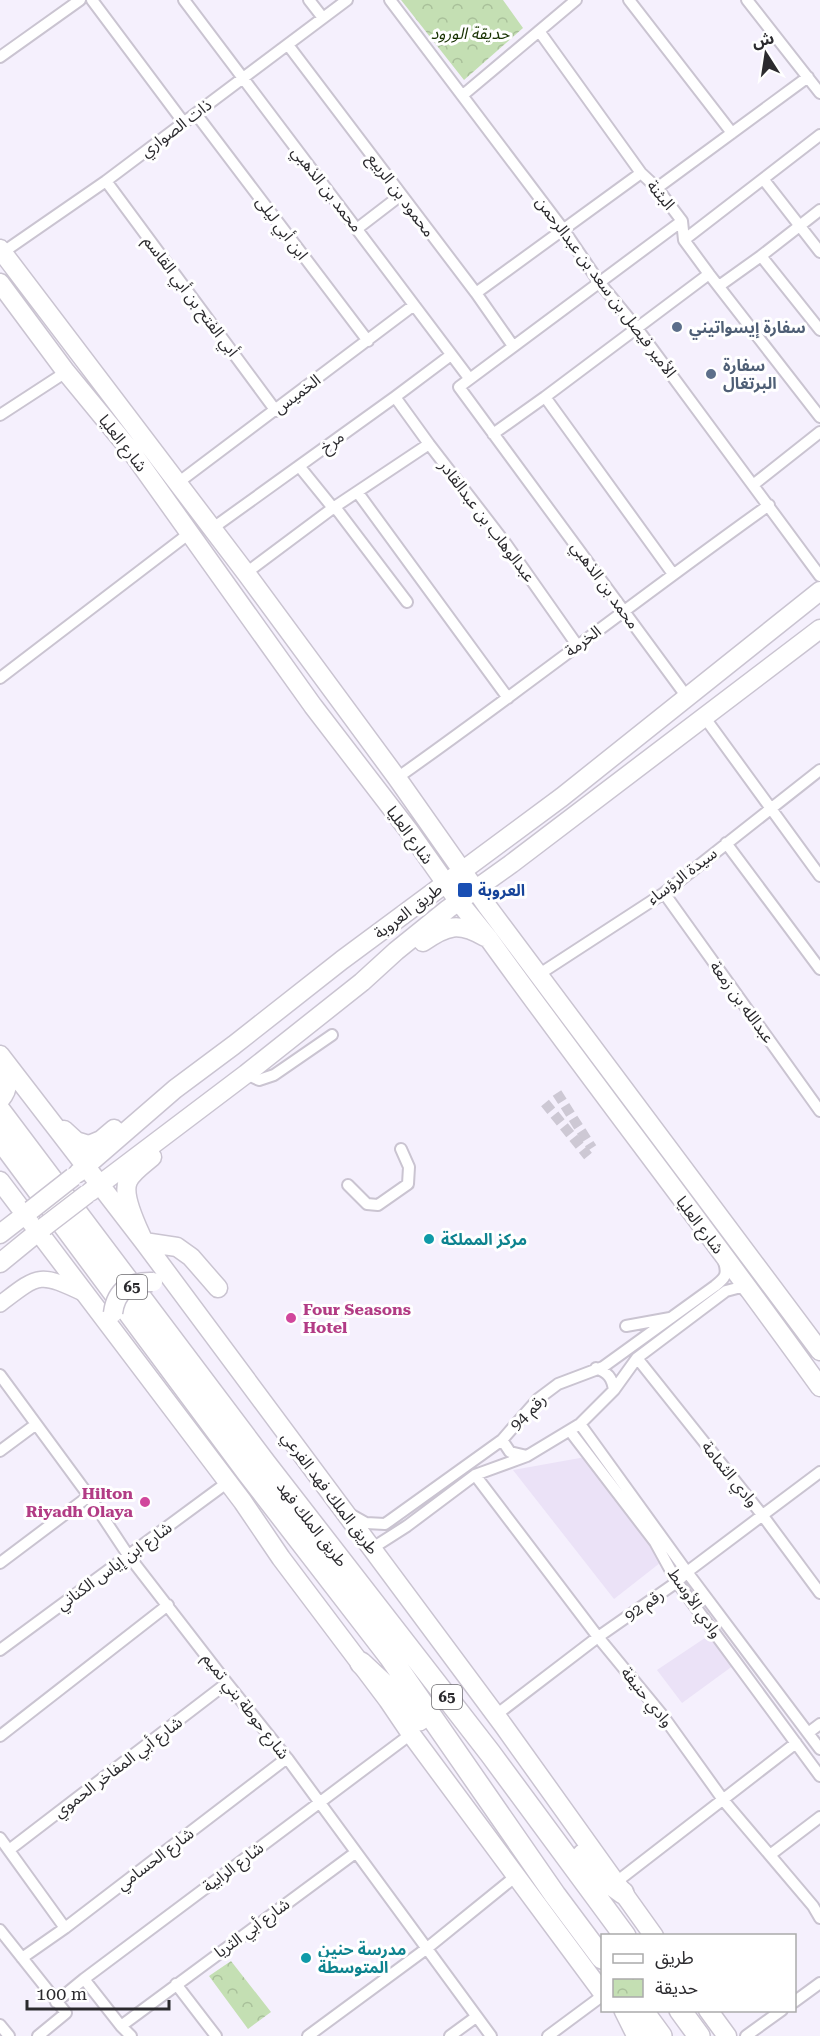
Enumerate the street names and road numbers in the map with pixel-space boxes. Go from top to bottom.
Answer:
street label: ذات الصواري [137,95,217,163]
street label: محمد بن الذهبي [286,142,366,237]
street label: محمود بن الربيع [361,149,439,242]
street label: البثنة [643,176,679,214]
street label: ابن أبي ليلى [250,193,312,265]
street label: الأمير فيصل بن سعد بن عبدالرحمن [532,193,680,381]
street label: أبي الفتح بن أبي القاسم [137,232,243,362]
street label: الخميس [270,370,324,418]
street label: شارع العليا [93,411,151,477]
street label: مرخ [316,427,349,459]
street label: عبدالوهاب بن عبدالقادر [434,456,539,586]
street label: محمد بن الذهبي [565,538,643,634]
street label: الخرمة [561,621,605,661]
street label: شارع العليا [380,802,437,869]
street label: سيدة الرؤساء [643,843,721,909]
street label: طريق العروبة [370,879,447,944]
street label: عبدالله بن زمعة [706,957,778,1047]
street label: شارع العليا [670,1193,728,1259]
road number: 65 [117,1275,147,1299]
street label: رقم 94 [506,1390,552,1436]
street label: طريق الملك فهد الفرعي [278,1428,382,1558]
street label: وادي الثمامة [696,1437,762,1512]
street label: طريق الملك فهد [273,1477,351,1571]
street label: شارع ابن إياس الكناني [53,1518,177,1617]
street label: وادي الأوسط [662,1564,726,1643]
street label: رقم 92 [621,1585,669,1628]
street label: شارع حوطة بني تميم [196,1649,293,1765]
street label: وادي حنيفة [615,1663,677,1732]
road number: 65 [432,1685,462,1709]
street label: شارع أبي المفاخر الحموي [50,1713,188,1824]
street label: شارع الحسامي [113,1824,199,1897]
street label: شارع الرابية [199,1838,269,1898]
street label: شارع أبي الثريا [211,1894,295,1964]

